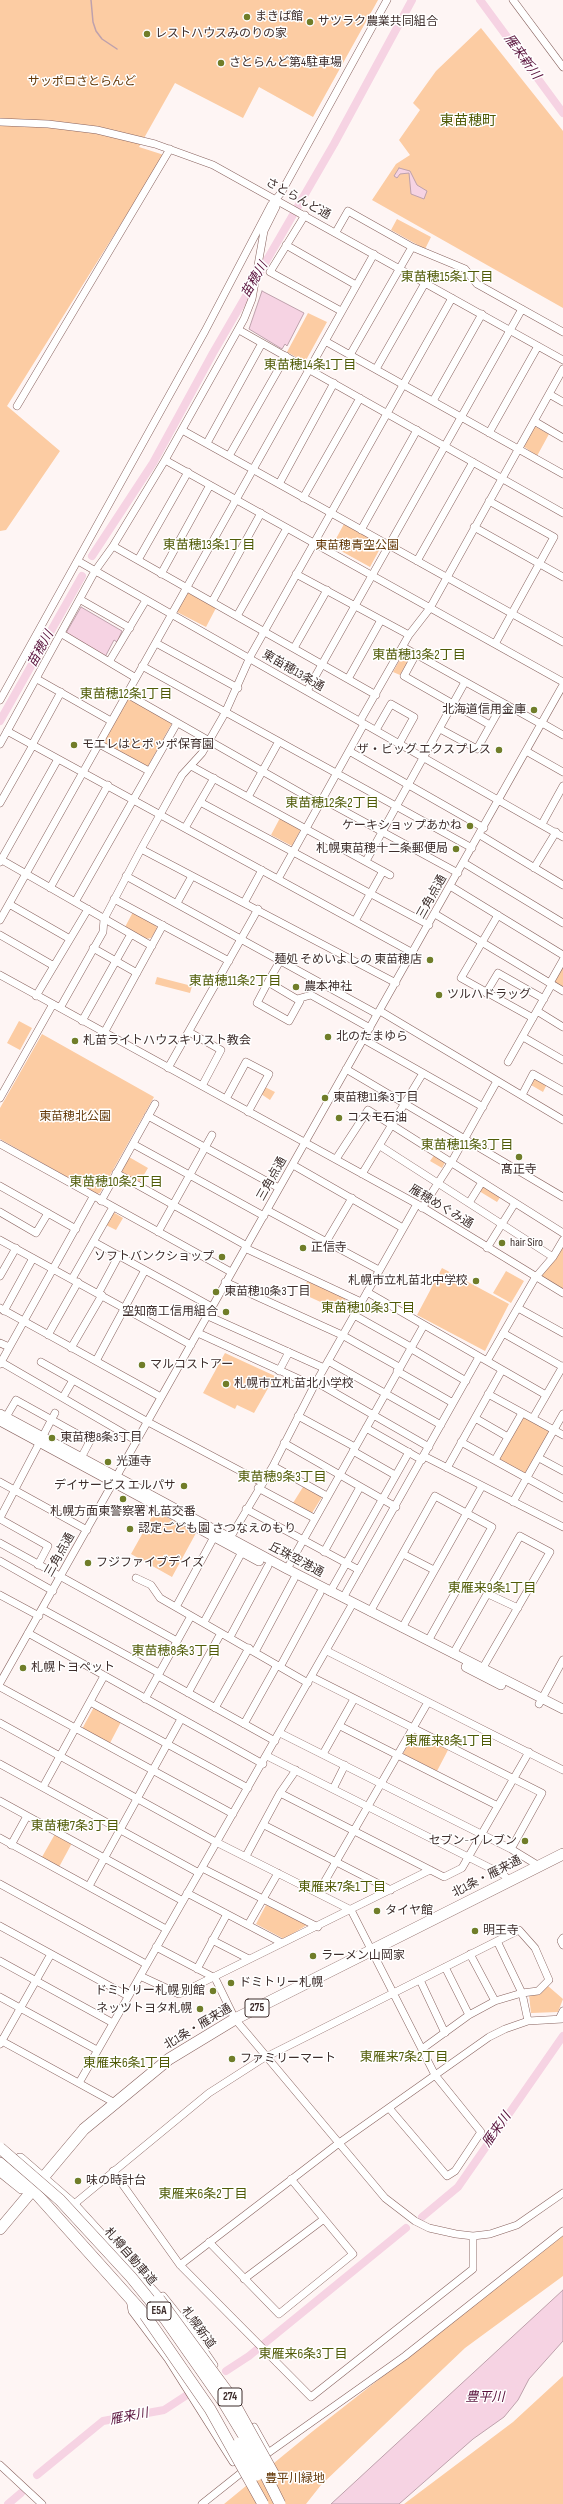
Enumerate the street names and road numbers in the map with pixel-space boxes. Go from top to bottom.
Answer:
street label: さとらんど通 [263,175,333,223]
street label: 東苗穂13条通 [259,647,327,695]
street label: 三角点通 [414,873,450,921]
street label: 三角点通 [254,1155,290,1203]
street label: 雁穂めぐみ通 [406,1182,476,1232]
street label: 三角点通 [42,1531,78,1579]
street label: 丘珠空港通 [266,1540,326,1580]
street label: 北1条・雁来通 [450,1853,524,1901]
road number: 275 [245,1999,269,2017]
street label: 北1条・雁来通 [162,2001,234,2053]
street label: 札樽自動車道 [101,2225,159,2289]
road number: E5A [147,2302,171,2320]
street label: 札幌新道 [178,2304,218,2352]
road number: 274 [218,2388,242,2406]

